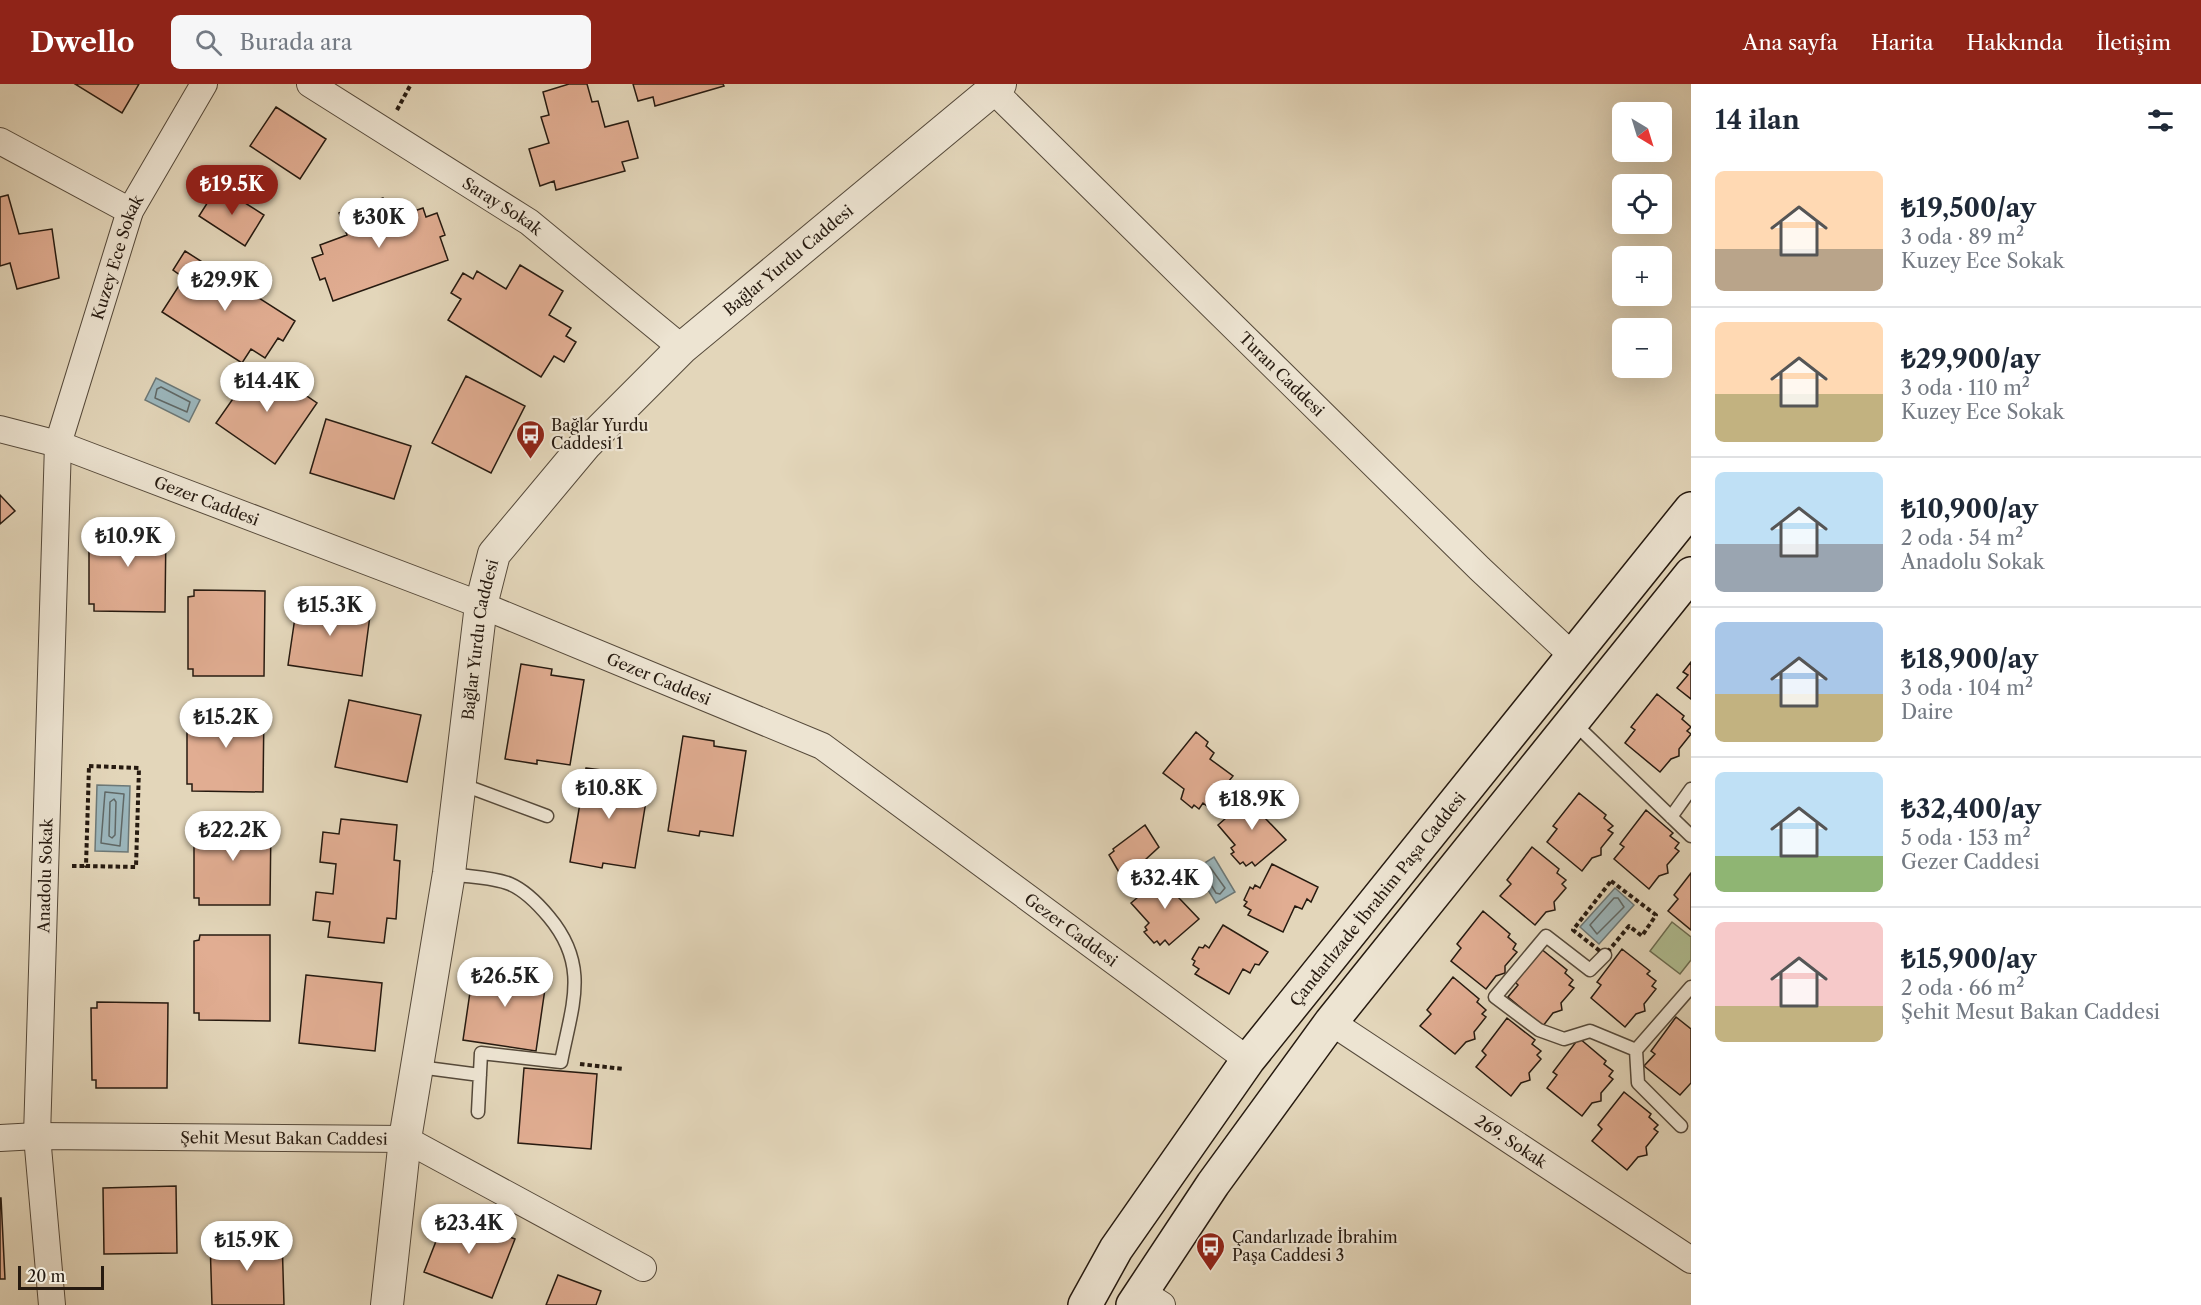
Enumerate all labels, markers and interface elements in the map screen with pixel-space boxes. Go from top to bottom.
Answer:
search box [171,15,591,69]
text: Dwello [30,25,135,59]
icon: search [192,26,225,59]
text: Burada ara [240,29,352,56]
text: Ana sayfa [1743,30,1838,55]
text: Harita [1871,30,1934,55]
text: Hakkında [1967,30,2063,55]
text: İletişim [2096,30,2171,55]
north arrow [1612,102,1672,162]
map controls [1612,102,1672,378]
text: 14 ilan [1715,104,1800,136]
icon: filters [2144,104,2177,137]
pin: ₺19.5K [183,165,281,216]
text: ₺19.5K [200,172,264,196]
street label: Saray Sokak [459,173,547,240]
button: locate [1612,174,1672,234]
street label: Kuzey Ece Sokak [87,190,148,322]
text: ₺19,500/ay [1901,192,2036,224]
icon: home [1763,195,1835,267]
pin: ₺30K [343,198,415,249]
street label: Bağlar Yurdu Caddesi [719,200,857,320]
text: ₺30K [353,205,405,229]
text: 3 oda · 89 m² [1901,225,2024,249]
button: + [1612,246,1672,306]
text: Kuzey Ece Sokak [1901,249,2064,273]
pin: ₺29.9K [176,261,274,312]
text: ₺29.9K [191,268,259,292]
button: − [1612,318,1672,378]
street label: Turan Caddesi [1235,328,1329,420]
text: ₺29,900/ay [1901,343,2040,375]
icon: home [1763,346,1835,418]
pin: ₺14.4K [218,362,316,413]
text: ₺14.4K [234,369,300,393]
text: 3 oda · 110 m² [1901,376,2030,400]
text: Kuzey Ece Sokak [1901,400,2064,424]
place label: Bağlar Yurdu Caddesi 1 [551,415,648,453]
bus stop icon: Bağlar Yurdu Caddesi 1 [514,418,546,460]
street label: Gezer Caddesi [151,472,262,530]
text: ₺10,900/ay [1901,493,2038,525]
icon: home [1763,496,1835,568]
pin: ₺10.9K [79,517,177,568]
text: ₺10.9K [95,524,161,548]
text: 2 oda · 54 m² [1901,526,2023,550]
text: Anadolu Sokak [1901,550,2044,574]
street label: Bağlar Yurdu Caddesi [457,557,502,721]
pin: ₺15.3K [281,586,379,637]
text: ₺15.3K [298,593,362,617]
text: ₺18,900/ay [1901,643,2038,675]
icon: home [1763,646,1835,718]
street label: Gezer Caddesi [604,648,714,709]
text: 3 oda · 104 m² [1901,676,2033,700]
pin: ₺15.2K [177,698,275,749]
text: Daire [1901,700,1953,724]
text: ₺15.2K [194,705,258,729]
pin: ₺10.8K [560,769,658,820]
text: ₺10.8K [576,776,642,800]
pin: ₺18.9K [1203,780,1301,831]
text: ₺18.9K [1219,787,1285,811]
street label: Çandarlızade İbrahim Paşa Caddesi [1285,788,1470,1010]
text: ₺32,400/ay [1901,793,2041,825]
icon: home [1763,796,1835,868]
pin: ₺22.2K [184,811,282,862]
street label: Anadolu Sokak [33,817,57,934]
text: ₺22.2K [199,818,267,842]
text: 5 oda · 153 m² [1901,826,2031,850]
text: Gezer Caddesi [1901,850,2040,874]
pin: ₺32.4K [1116,859,1214,910]
text: ₺32.4K [1131,866,1199,890]
street label: Gezer Caddesi [1021,889,1122,971]
text: ₺15,900/ay [1901,943,2036,975]
icon: home [1763,946,1835,1018]
pin: ₺26.5K [456,957,554,1008]
text: ₺26.5K [471,964,539,988]
text: 2 oda · 66 m² [1901,976,2024,1000]
text: Şehit Mesut Bakan Caddesi [1901,1000,2160,1024]
street label: 269. Sokak [1472,1110,1551,1172]
street label: Şehit Mesut Bakan Caddesi [180,1127,388,1149]
pin: ₺23.4K [420,1204,518,1255]
text: ₺23.4K [435,1211,503,1235]
pin: ₺15.9K [198,1221,296,1272]
place label: Çandarlızade İbrahim Paşa Caddesi 3 [1232,1227,1398,1265]
text: ₺15.9K [215,1228,279,1252]
bus stop icon: Çandarlızade İbrahim Paşa Caddesi 3 [1195,1230,1227,1272]
scale bar [18,1263,104,1290]
text: 20 m [27,1266,66,1286]

